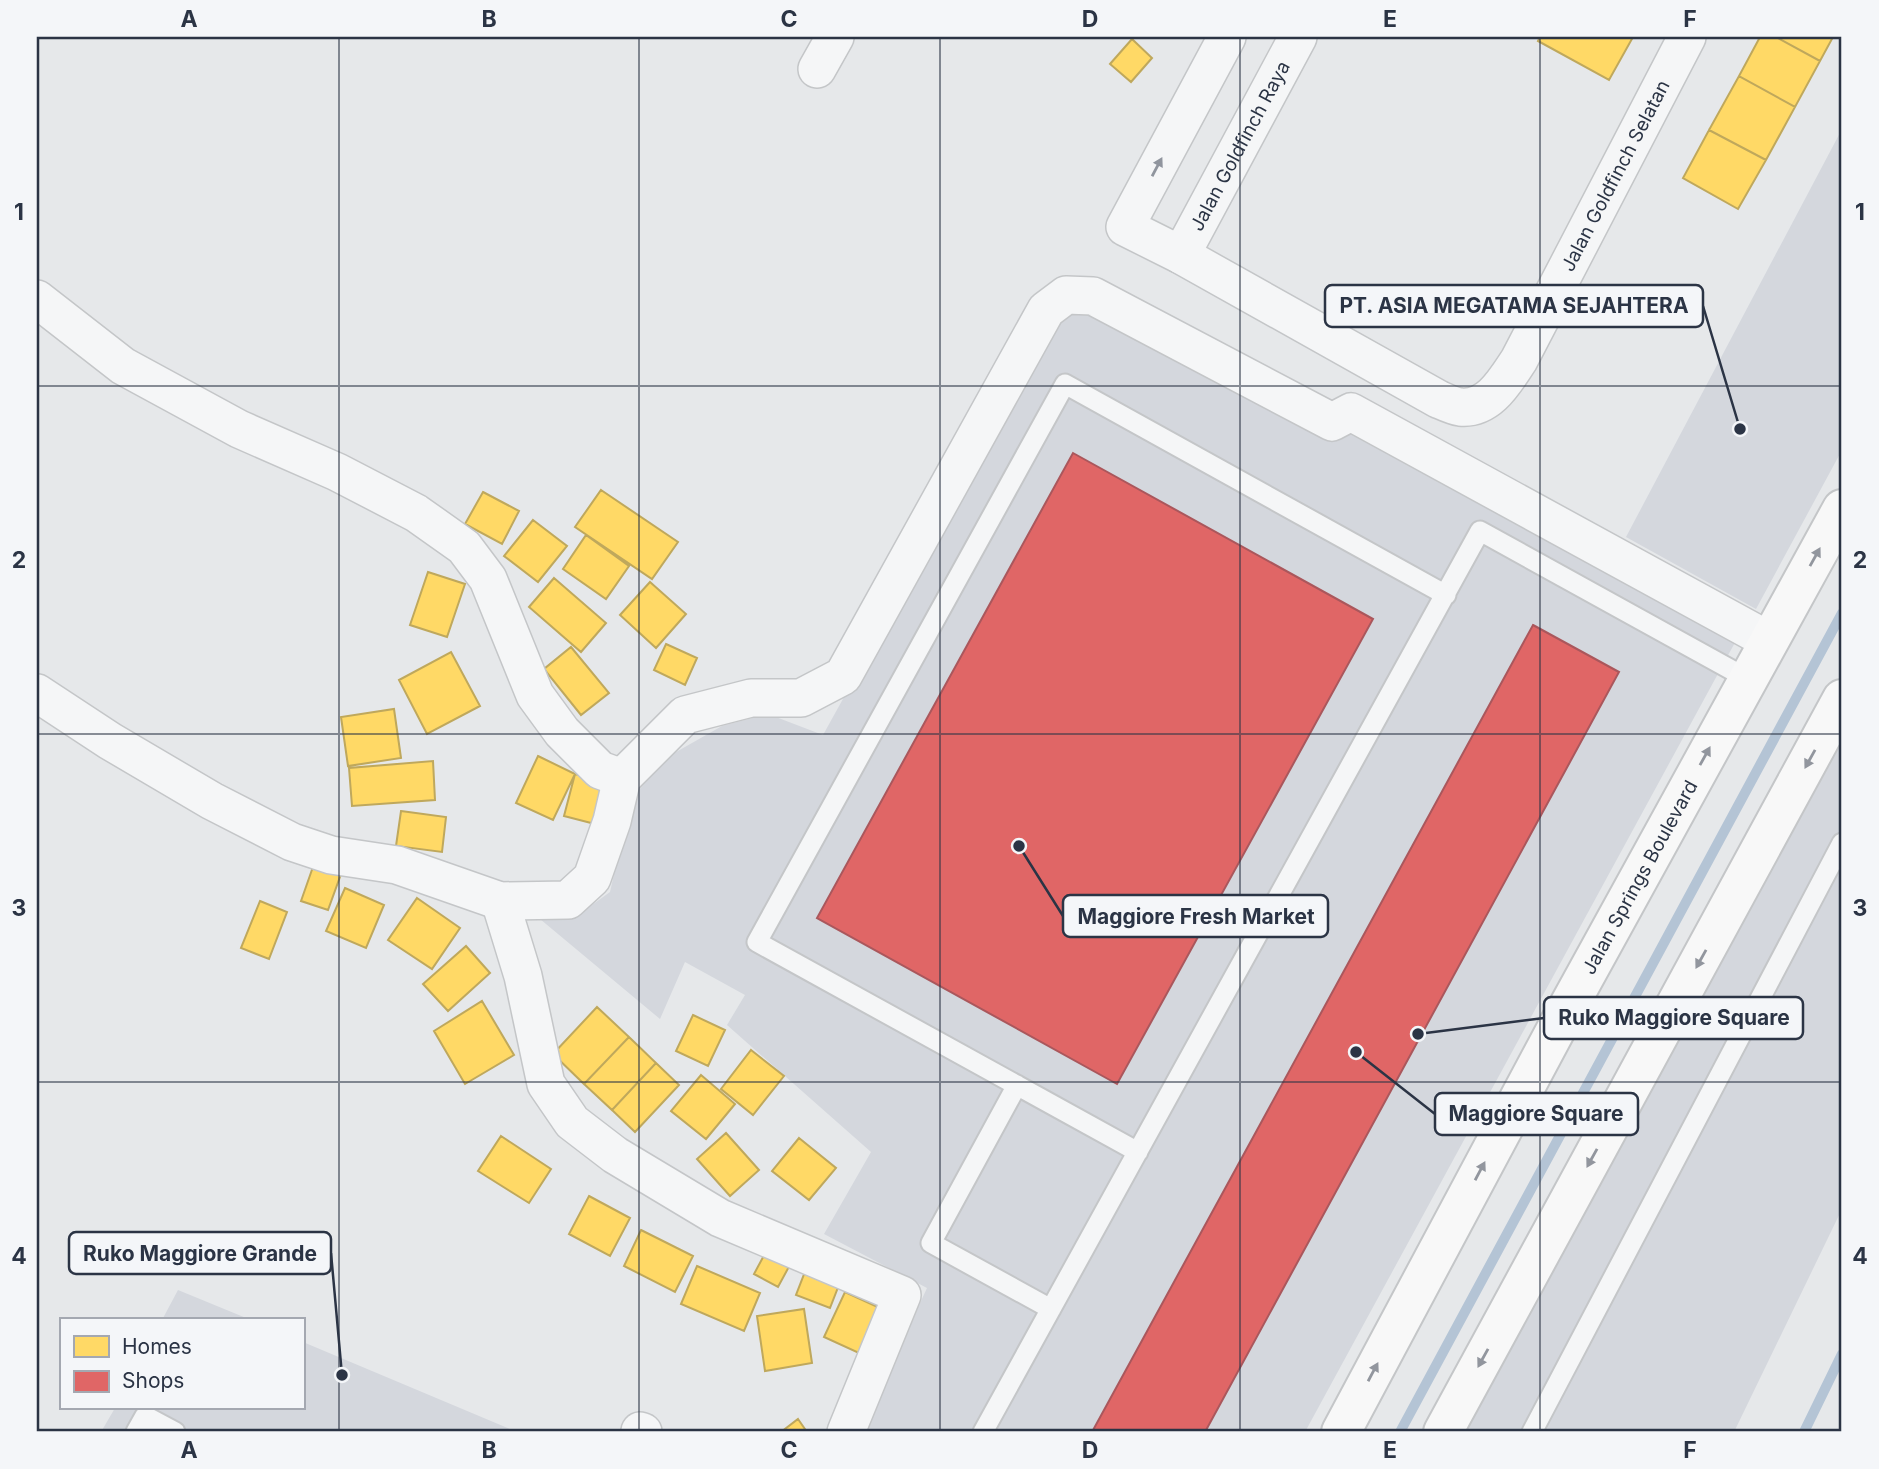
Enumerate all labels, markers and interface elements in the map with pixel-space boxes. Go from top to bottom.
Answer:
text: A [180,5,198,33]
text: B [481,5,497,33]
text: C [780,5,798,33]
text: D [1082,5,1098,33]
text: E [1383,5,1397,33]
text: F [1683,5,1697,33]
street label: Jalan Goldfinch Raya [1185,57,1295,235]
street label: Jalan Goldfinch Selatan [1556,76,1674,275]
one-way arrow [1151,157,1163,177]
text: 1 [14,198,24,226]
text: 1 [1855,198,1865,226]
callout: PT. ASIA MEGATAMA SEJAHTERA [1325,285,1703,327]
text: PT. ASIA MEGATAMA SEJAHTERA [1339,293,1689,318]
text: 2 [12,546,26,574]
text: 2 [1853,546,1867,574]
one-way arrow [1809,547,1821,567]
one-way arrow [1699,746,1711,766]
one-way arrow [1804,749,1815,769]
street label: Jalan Springs Boulevard [1577,776,1702,978]
text: 3 [12,894,26,922]
text: 3 [1853,894,1867,922]
callout: Maggiore Fresh Market [1063,895,1328,937]
text: Maggiore Fresh Market [1077,904,1315,929]
one-way arrow [1695,949,1707,968]
callout: Ruko Maggiore Square [1544,997,1803,1039]
text: Ruko Maggiore Square [1558,1005,1790,1030]
callout: Maggiore Square [1435,1093,1638,1135]
text: Maggiore Square [1448,1101,1624,1126]
one-way arrow [1586,1149,1598,1168]
one-way arrow [1474,1162,1486,1181]
callout: Ruko Maggiore Grande [69,1232,331,1274]
text: Ruko Maggiore Grande [83,1241,317,1266]
text: 4 [11,1242,27,1270]
text: 4 [1852,1242,1868,1270]
legend [60,1318,304,1410]
text: Homes [122,1334,192,1359]
one-way arrow [1477,1348,1489,1368]
one-way arrow [1367,1362,1379,1382]
text: Shops [122,1368,184,1393]
text: A [180,1436,198,1464]
text: B [481,1436,497,1464]
text: C [780,1436,798,1464]
text: D [1082,1436,1098,1464]
text: E [1383,1436,1397,1464]
text: F [1683,1436,1697,1464]

